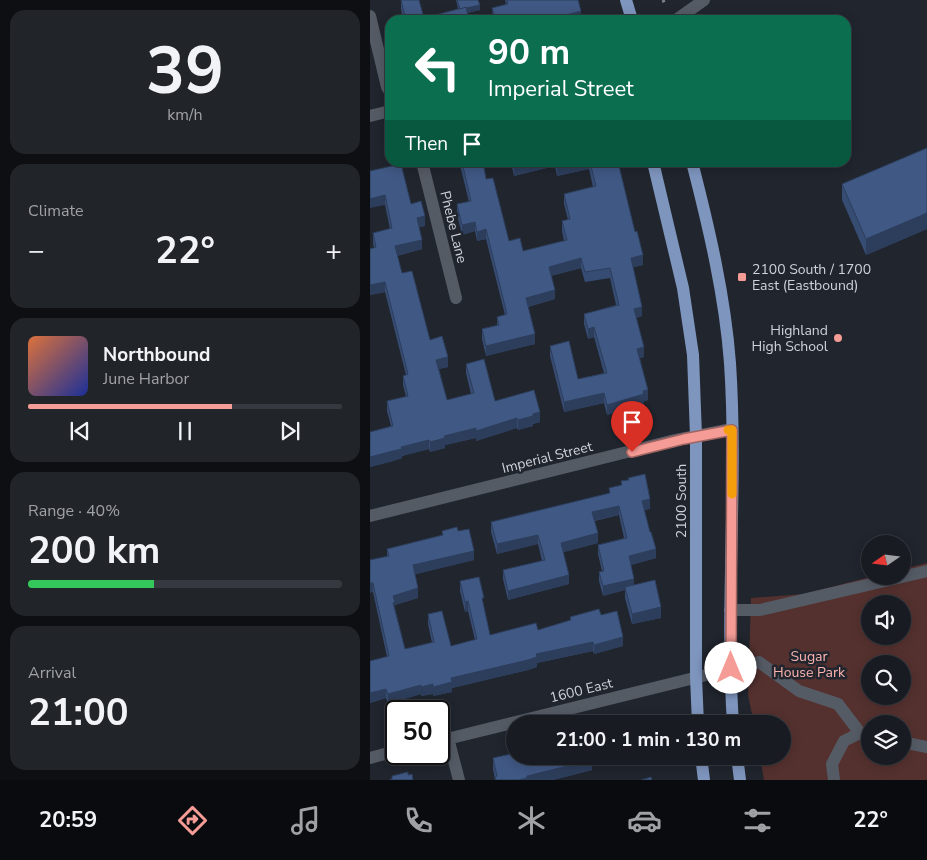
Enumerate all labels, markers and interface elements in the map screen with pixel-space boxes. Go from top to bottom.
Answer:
text: 39 [146,27,224,116]
text: 90 m [488,29,570,76]
icon: left [405,35,470,100]
text: Imperial Street [488,74,634,104]
text: km/h [167,104,203,126]
icon: arrive [458,130,486,158]
text: Then [405,131,448,157]
street label: Phebe Lane [435,189,472,265]
text: Climate [28,200,83,222]
text: 22° [155,225,215,276]
text: − [28,232,45,270]
text: + [325,232,342,270]
place label: 2100 South / 1700 East (Eastbound) [752,260,871,295]
marker: 2100 South / 1700 East (Eastbound) [736,271,748,283]
place label: Highland High School [752,321,829,356]
marker: Highland High School [832,332,844,344]
text: Northbound [103,342,210,368]
text: June Harbor [103,368,189,390]
pin [611,401,653,452]
icon: arrive [618,408,646,436]
icon: previous [66,417,94,445]
icon: pause [171,417,199,445]
icon: next [276,417,304,445]
street label: Imperial Street [500,437,595,478]
street label: 2100 South [672,464,691,538]
text: Range · 40% [28,500,120,522]
text: 200 km [28,525,160,576]
north arrow [861,535,911,585]
map controls [861,535,911,765]
button: sound [861,595,911,645]
position arrow [704,641,756,693]
park label: Sugar House Park [773,647,846,682]
button: search [861,655,911,705]
text: Arrival [28,662,76,684]
street label: 1600 East [548,673,615,707]
text: 21:00 [28,687,129,738]
speed limit sign: 50 [385,700,450,765]
button: layers [861,715,911,765]
text: 21:00 · 1 min · 130 m [556,727,741,753]
icon: directions [175,803,210,838]
icon: music [288,803,323,838]
icon: phone [401,803,436,838]
icon: climate [514,803,549,838]
icon: car [627,803,662,838]
icon: filters [740,803,775,838]
text: 20:59 [39,805,97,835]
text: 22° [853,805,888,835]

